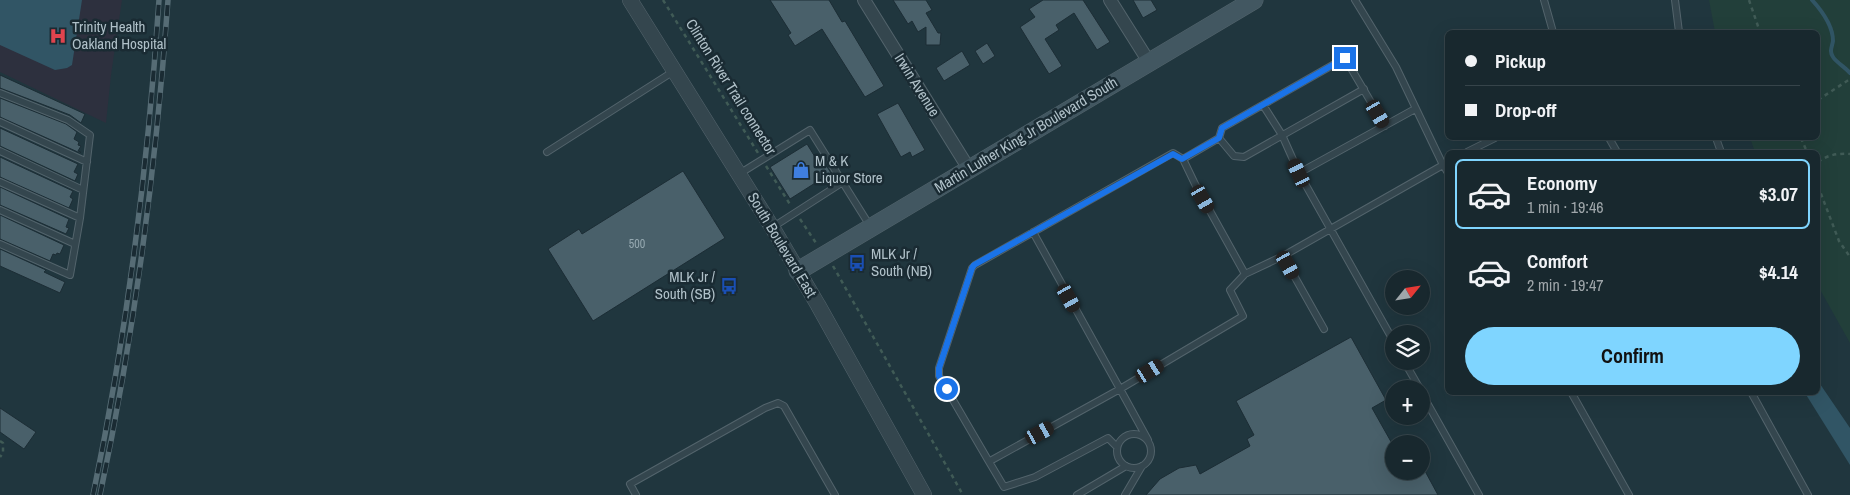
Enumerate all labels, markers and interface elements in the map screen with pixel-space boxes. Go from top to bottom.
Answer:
street label: Clinton River Trail connector [681,15,782,159]
place label: Trinity Health Oakland Hospital [72,16,166,54]
hospital icon: Trinity Health Oakland Hospital [48,26,68,46]
route end [1334,47,1356,69]
text: Pickup [1495,48,1546,74]
street label: Irwin Avenue [890,49,945,121]
street label: Martin Luther King Jr Boulevard South [930,72,1121,198]
car [1364,97,1391,131]
text: Drop-off [1495,97,1556,123]
place label: M & K Liquor Store [815,150,883,188]
car [1285,156,1312,190]
shop icon: M & K Liquor Store [791,160,811,180]
text: Economy [1527,170,1597,196]
icon: car [1467,172,1512,217]
text: $3.07 [1759,181,1798,207]
car [1189,182,1216,216]
street label: South Boulevard East [743,188,822,302]
text: 1 min · 19:46 [1527,196,1604,218]
house number: 500 [629,236,645,252]
place label: MLK Jr / South (NB) [871,243,932,281]
car [1274,248,1301,282]
text: Comfort [1527,248,1588,274]
icon: car [1467,250,1512,295]
bus stop icon: MLK Jr / South (NB) [847,253,867,273]
text: $4.14 [1759,259,1798,285]
place label: MLK Jr / South (SB) [655,266,716,304]
north arrow [1385,270,1430,315]
map controls [1385,270,1430,480]
text: 2 min · 19:47 [1527,274,1604,296]
bus stop icon: MLK Jr / South (SB) [719,276,739,296]
car [1055,281,1082,315]
button: layers [1385,325,1430,370]
button: Confirm [1465,327,1800,385]
car [1133,357,1166,385]
route start [936,378,958,400]
button: + [1385,380,1430,425]
car [1023,419,1056,447]
button: − [1385,435,1430,480]

